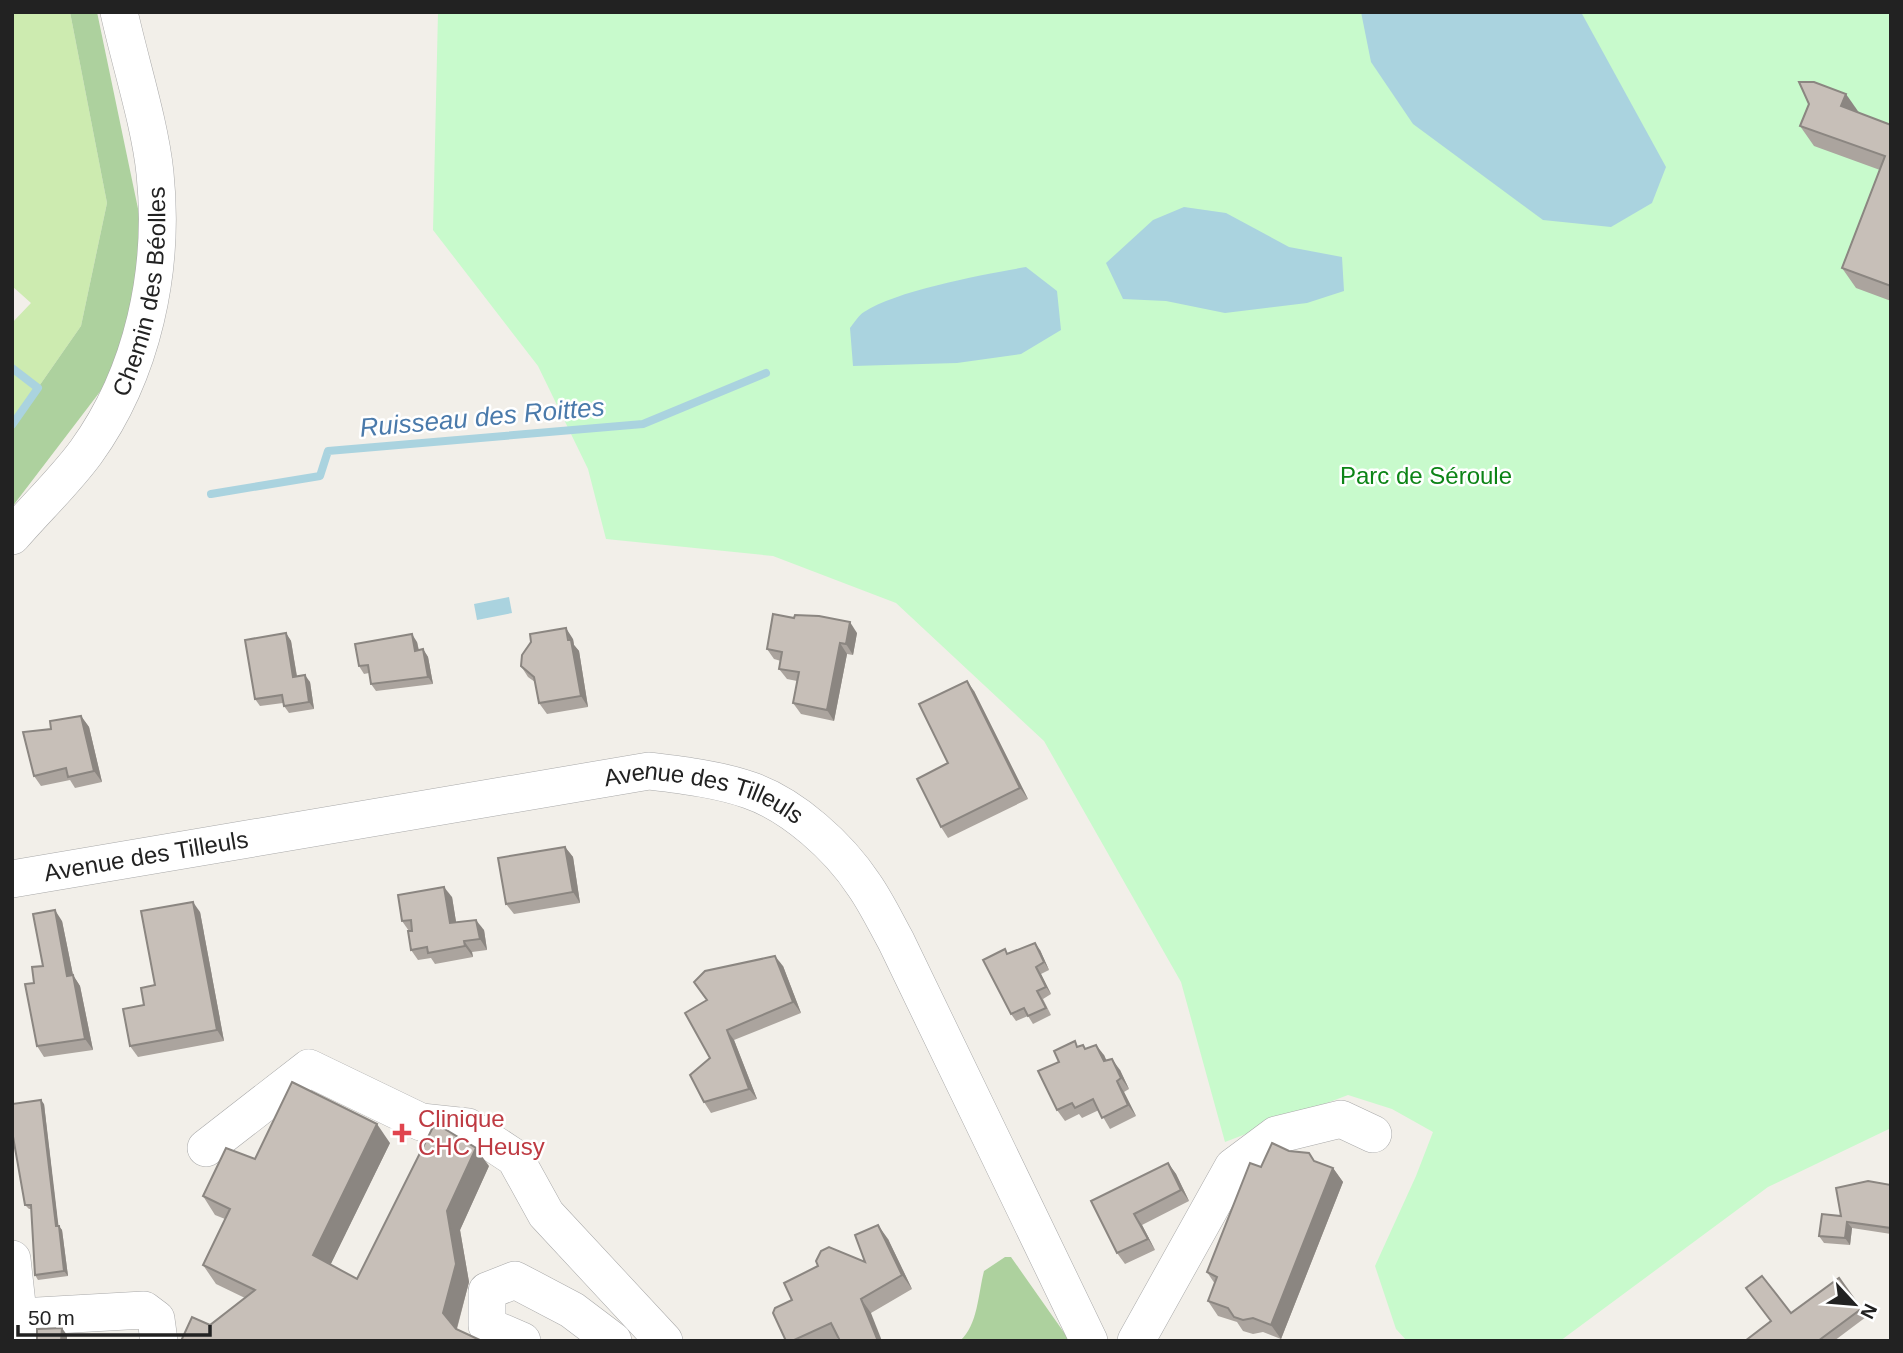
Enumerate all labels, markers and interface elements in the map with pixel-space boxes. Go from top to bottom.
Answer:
street label: Chemin des Béolles [107,186,170,400]
water label: Ruisseau des Roittes [358,391,606,443]
park label: Parc de Séroule [1340,462,1512,489]
street label: Avenue des Tilleuls [602,757,809,829]
street label: Avenue des Tilleuls [42,825,250,886]
place label: Clinique CHC Heusy [418,1105,545,1160]
marker: Clinique CHC Heusy [392,1123,412,1143]
north arrow [1819,1269,1889,1339]
scale bar [18,1294,210,1338]
text: N [1856,1300,1881,1322]
text: 50 m [28,1306,75,1329]

